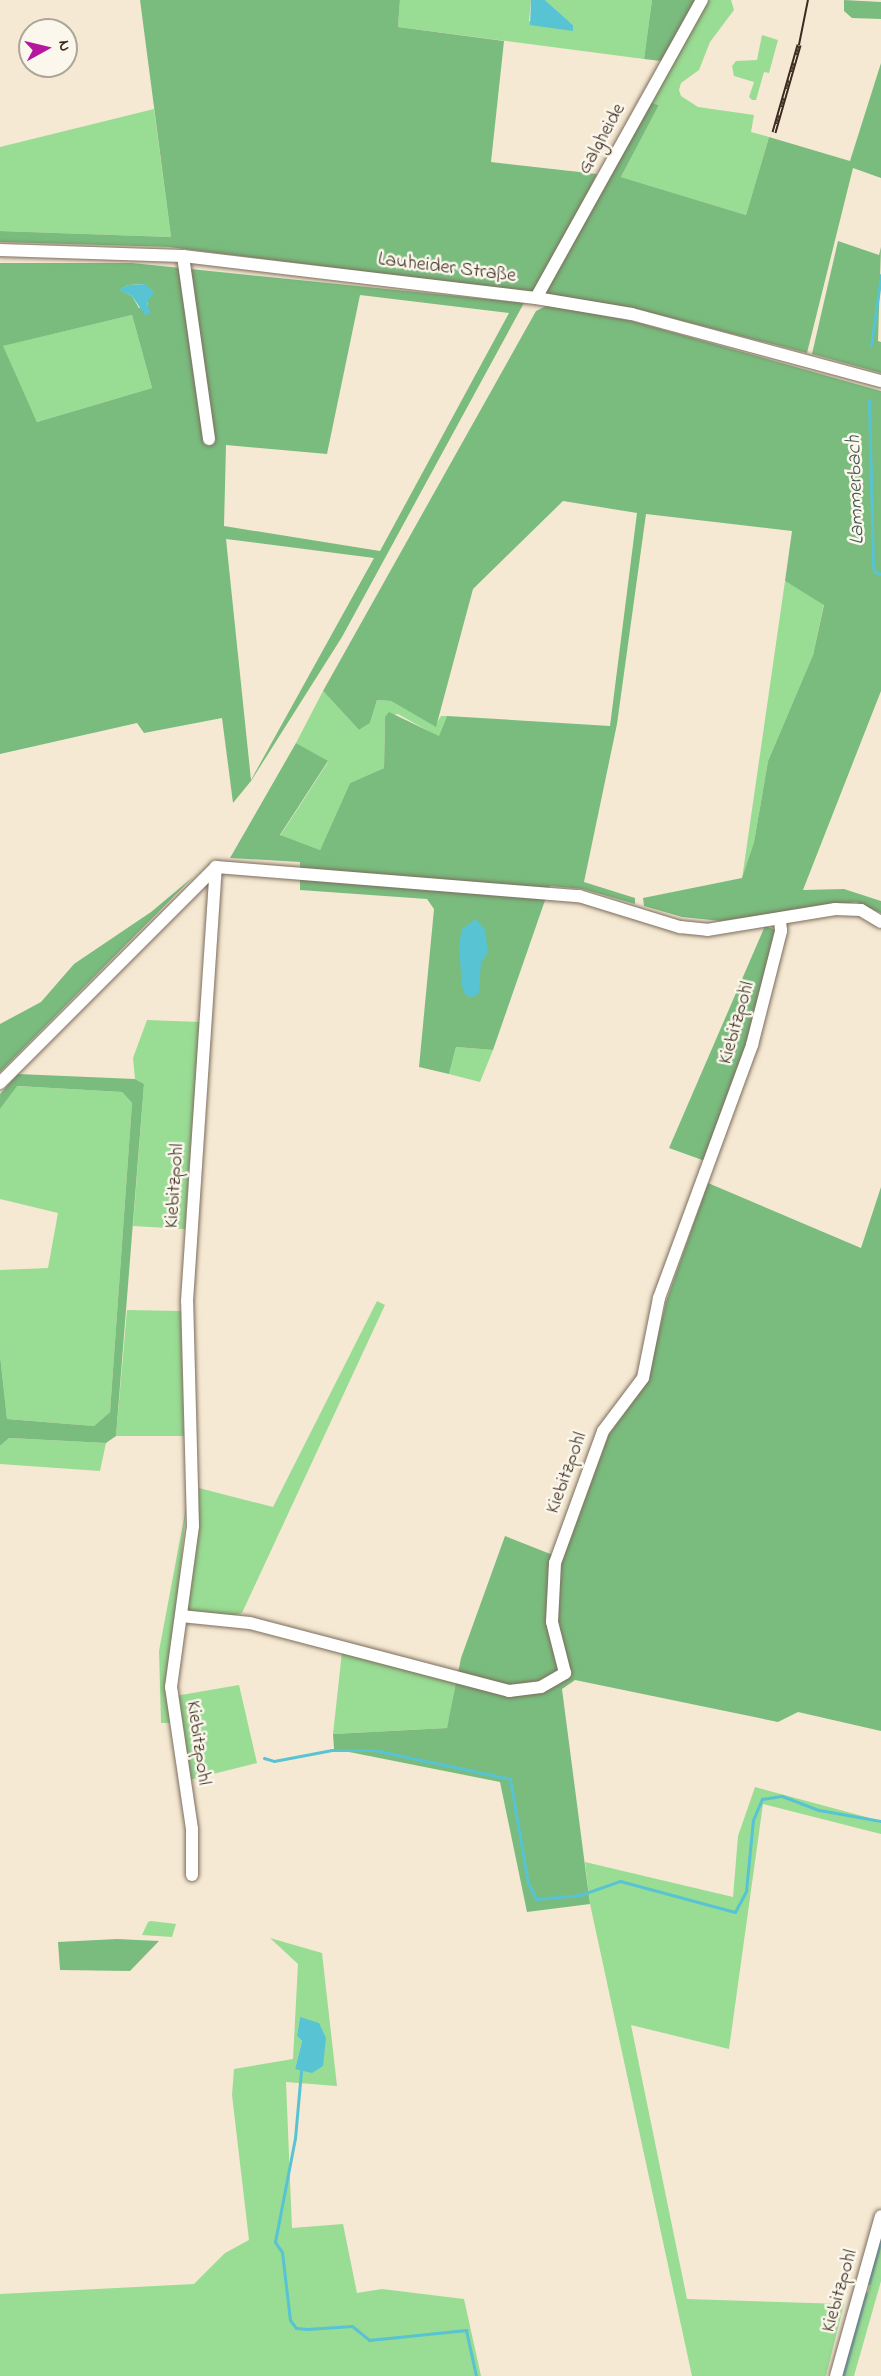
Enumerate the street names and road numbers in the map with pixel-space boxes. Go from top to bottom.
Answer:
street label: Galgheide [573,99,631,179]
street label: Lauheider Straße [377,248,517,288]
street label: Kiebitzpohl [714,979,760,1067]
street label: Kiebitzpohl [160,1143,190,1229]
street label: Kiebitzpohl [541,1429,593,1517]
street label: Kiebitzpohl [180,1699,216,1787]
street label: Kiebitzpohl [817,2247,863,2335]

